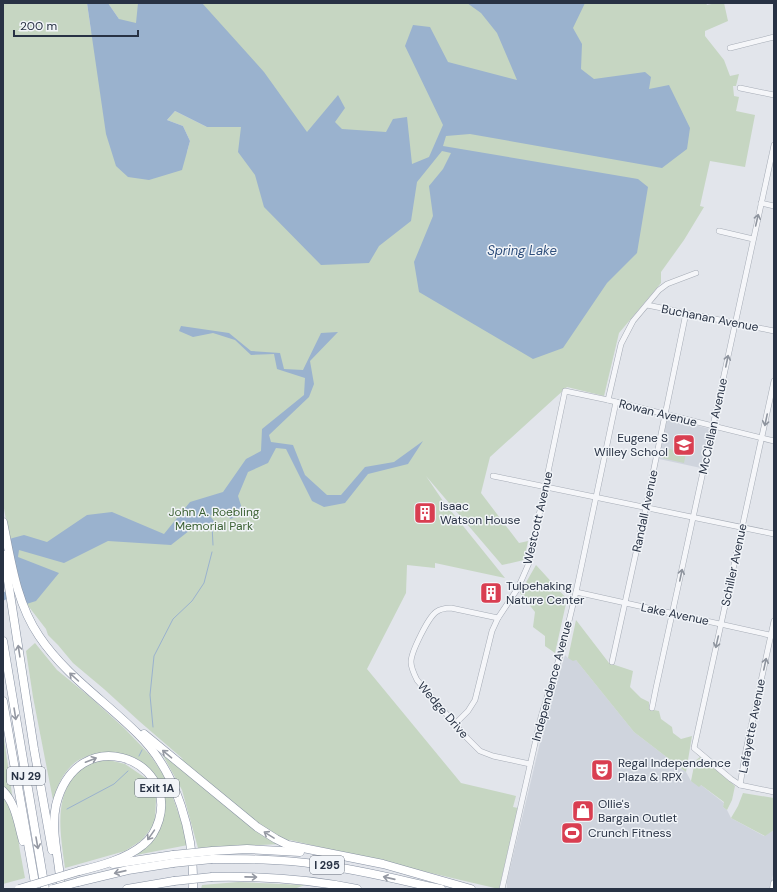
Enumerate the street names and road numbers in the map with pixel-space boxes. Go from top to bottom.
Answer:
street label: Buchanan Avenue [660,301,760,335]
street label: McClellan Avenue [695,376,731,475]
street label: Rowan Avenue [617,396,699,430]
street label: Randall Avenue [628,468,662,554]
street label: Westcott Avenue [519,470,557,566]
street label: Schiller Avenue [717,522,751,608]
street label: Lake Avenue [639,599,711,629]
street label: Independence Avenue [528,619,576,743]
street label: Lafayette Avenue [735,677,769,775]
street label: Wedge Drive [414,678,472,742]
road number: NJ 29 [7,767,45,785]
road number: Exit 1A [135,779,179,797]
road number: I 295 [310,856,344,874]

